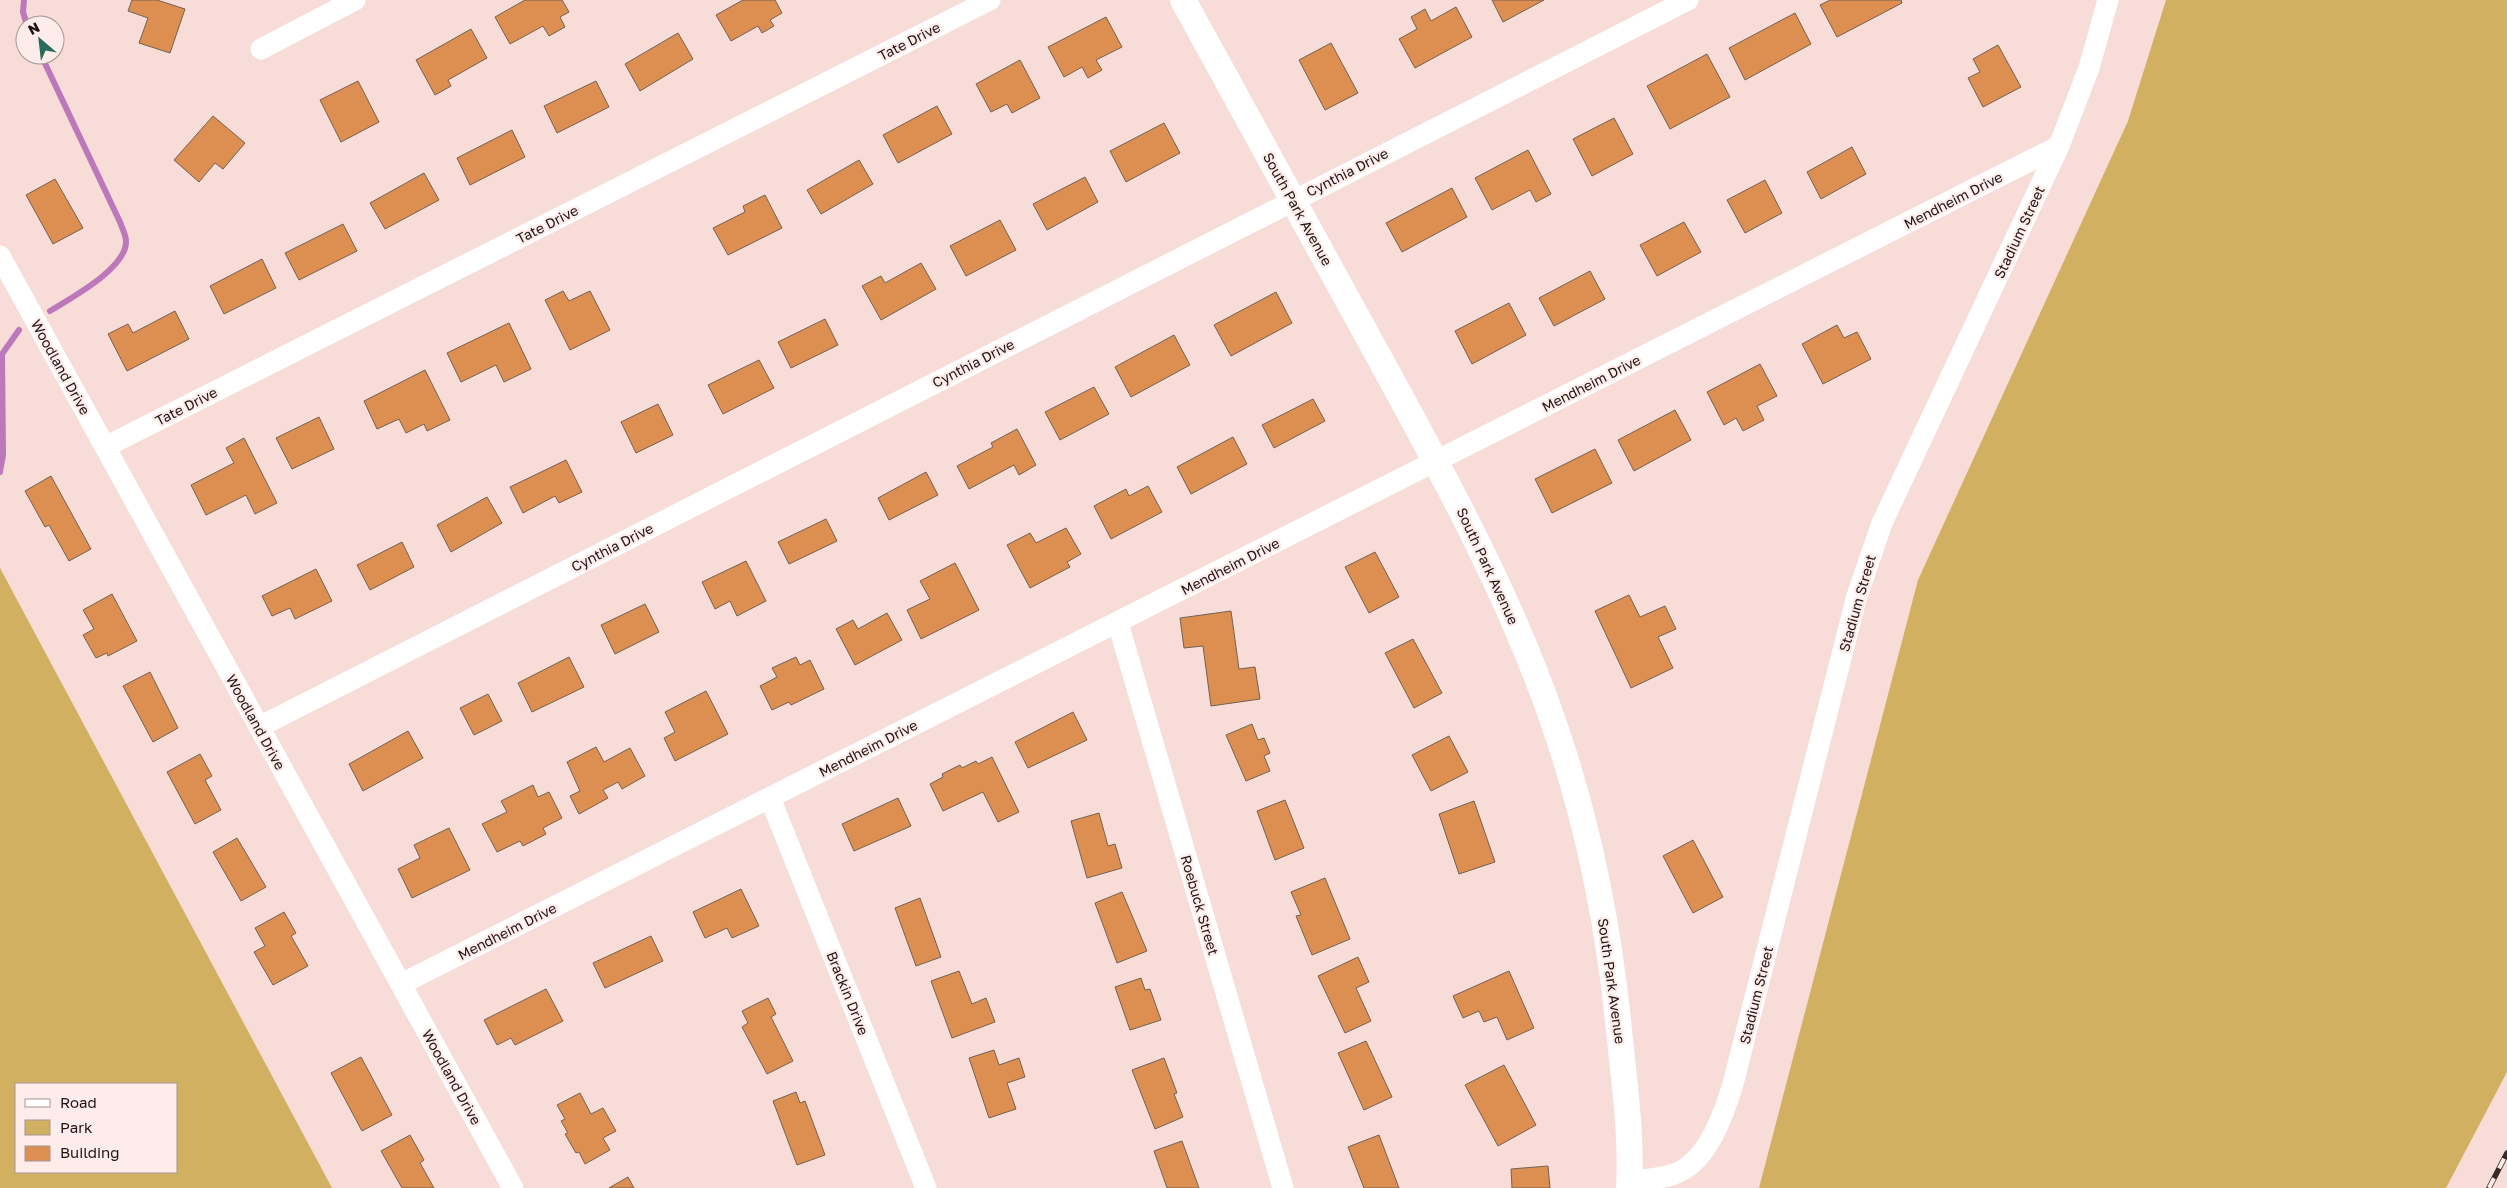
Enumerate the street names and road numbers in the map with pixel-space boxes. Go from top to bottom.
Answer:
street label: Tate Drive [875,18,943,64]
street label: Cynthia Drive [1303,144,1391,200]
street label: South Park Avenue [1260,149,1336,269]
street label: Mendheim Drive [1901,168,2005,232]
street label: Stadium Street [1990,183,2048,281]
street label: Tate Drive [513,201,581,247]
street label: Woodland Drive [28,316,94,418]
street label: Cynthia Drive [929,335,1017,391]
street label: Mendheim Drive [1539,351,1643,415]
street label: Tate Drive [152,383,220,429]
street label: South Park Avenue [1454,505,1522,627]
street label: Cynthia Drive [568,519,656,575]
street label: Mendheim Drive [1178,534,1282,598]
street label: Stadium Street [1835,552,1879,654]
street label: Woodland Drive [223,671,289,773]
street label: Mendheim Drive [816,716,920,780]
street label: Roebuck Street [1178,853,1222,957]
street label: Mendheim Drive [455,899,559,963]
street label: South Park Avenue [1595,917,1629,1045]
street label: Stadium Street [1736,944,1776,1046]
street label: Brackin Drive [824,949,872,1037]
street label: Woodland Drive [419,1026,485,1128]

